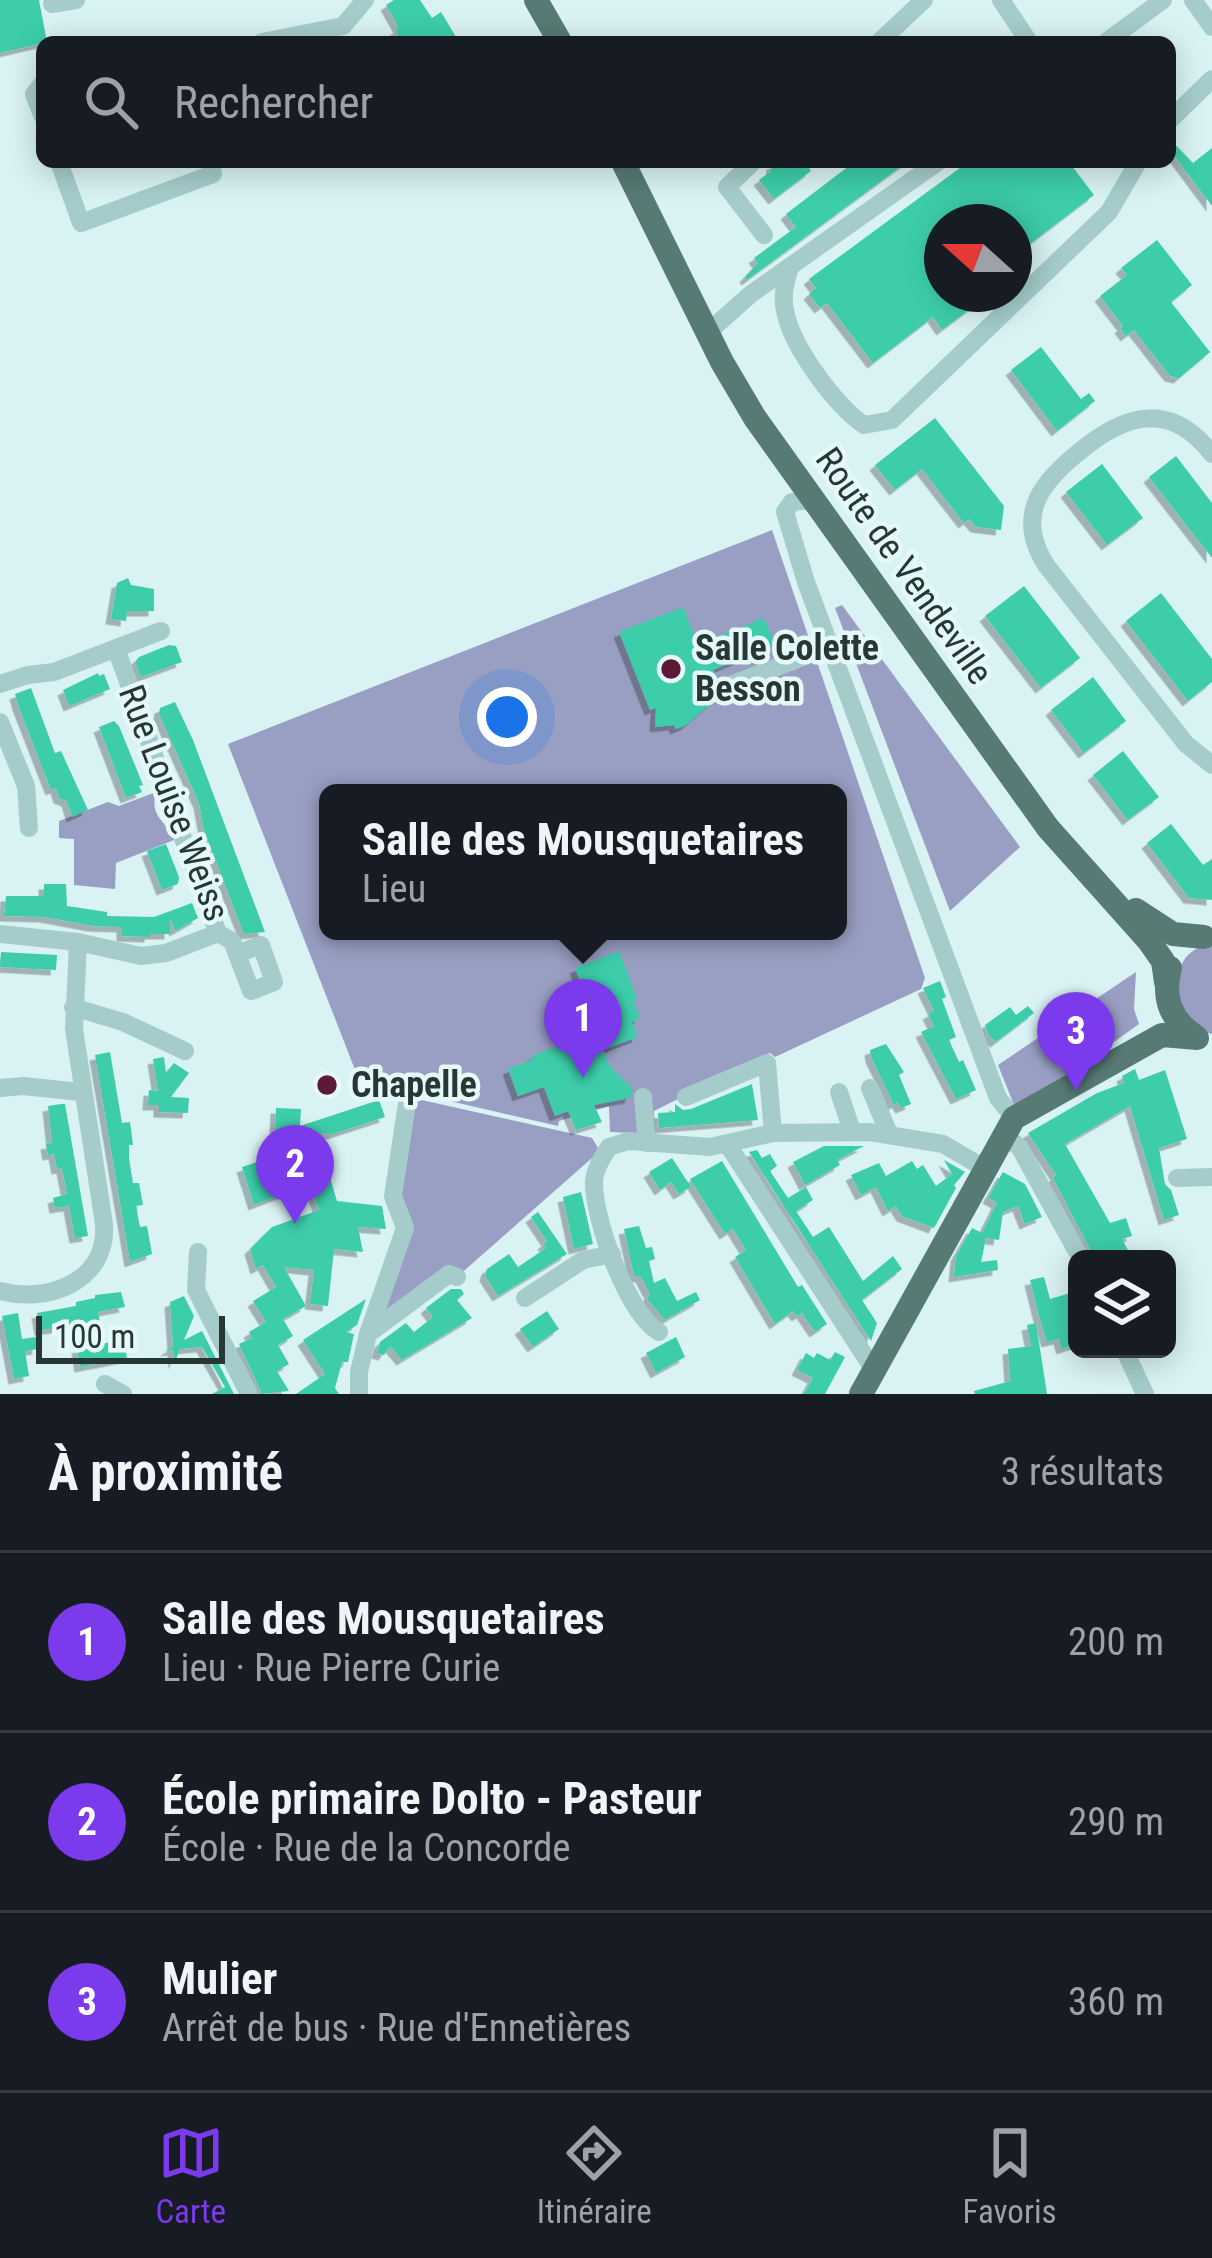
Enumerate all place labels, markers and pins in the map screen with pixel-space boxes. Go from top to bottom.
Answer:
place label: Salle Colette Besson [695,627,879,710]
marker: Salle Colette Besson [658,656,684,682]
pin: 1 [544,979,622,1078]
pin: 3 [1037,992,1115,1091]
place label: Chapelle [351,1064,477,1106]
marker: Chapelle [314,1072,340,1098]
pin: 2 [256,1125,334,1224]

